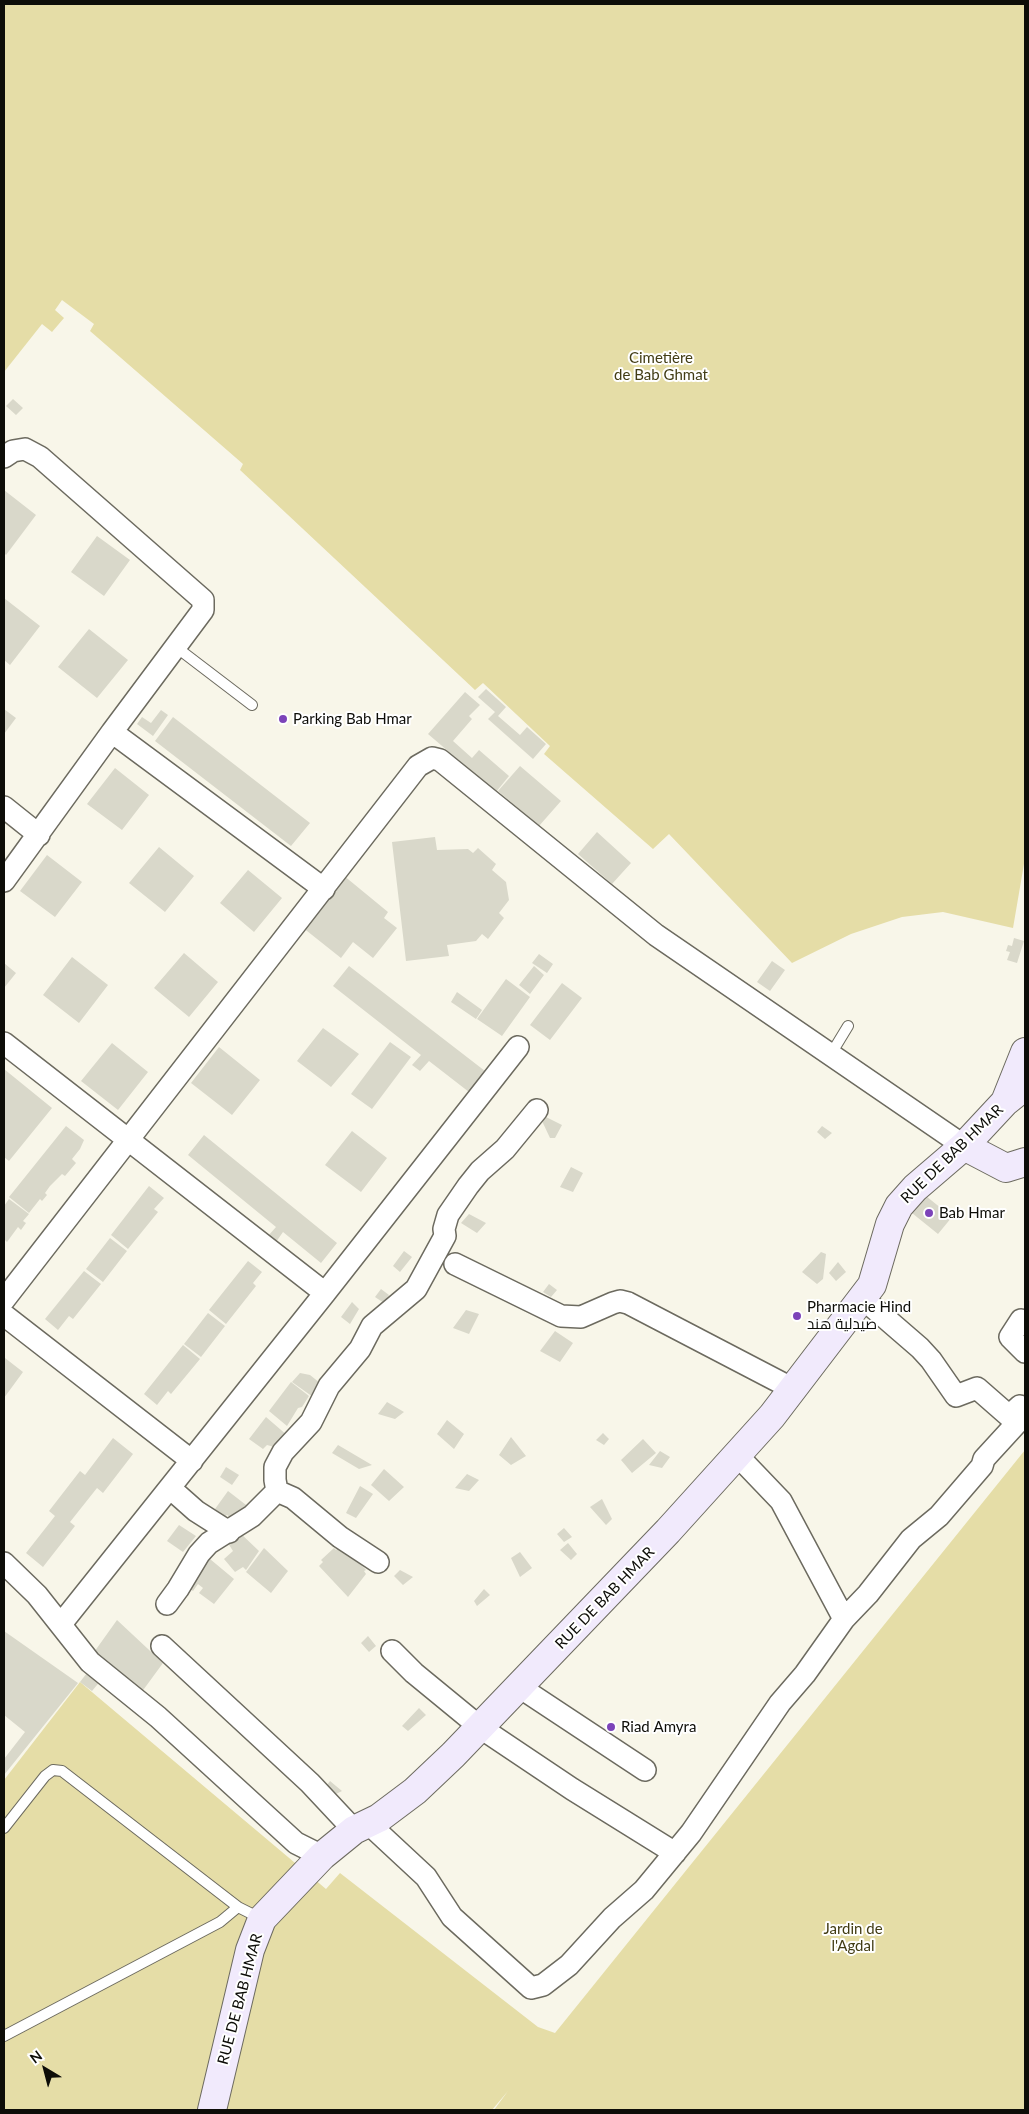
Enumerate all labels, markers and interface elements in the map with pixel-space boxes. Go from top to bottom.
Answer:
park label: Cimetière de Bab Ghmat [614,349,708,384]
place label: Parking Bab Hmar [293,710,412,728]
marker: Parking Bab Hmar [277,713,289,725]
street label: RUE DE BAB HMAR [897,1101,1007,1207]
place label: Bab Hmar [939,1204,1005,1222]
marker: Bab Hmar [923,1207,935,1219]
place label: Pharmacie Hind صيدلية هند [807,1298,911,1333]
marker: Pharmacie Hind صيدلية هند [791,1310,803,1322]
street label: RUE DE BAB HMAR [552,1543,658,1653]
place label: Riad Amyra [621,1718,696,1736]
marker: Riad Amyra [605,1721,617,1733]
park label: Jardin de l'Agdal [823,1920,883,1955]
street label: RUE DE BAB HMAR [214,1931,266,2067]
north arrow [20,2044,70,2094]
text: N [26,2047,45,2067]

